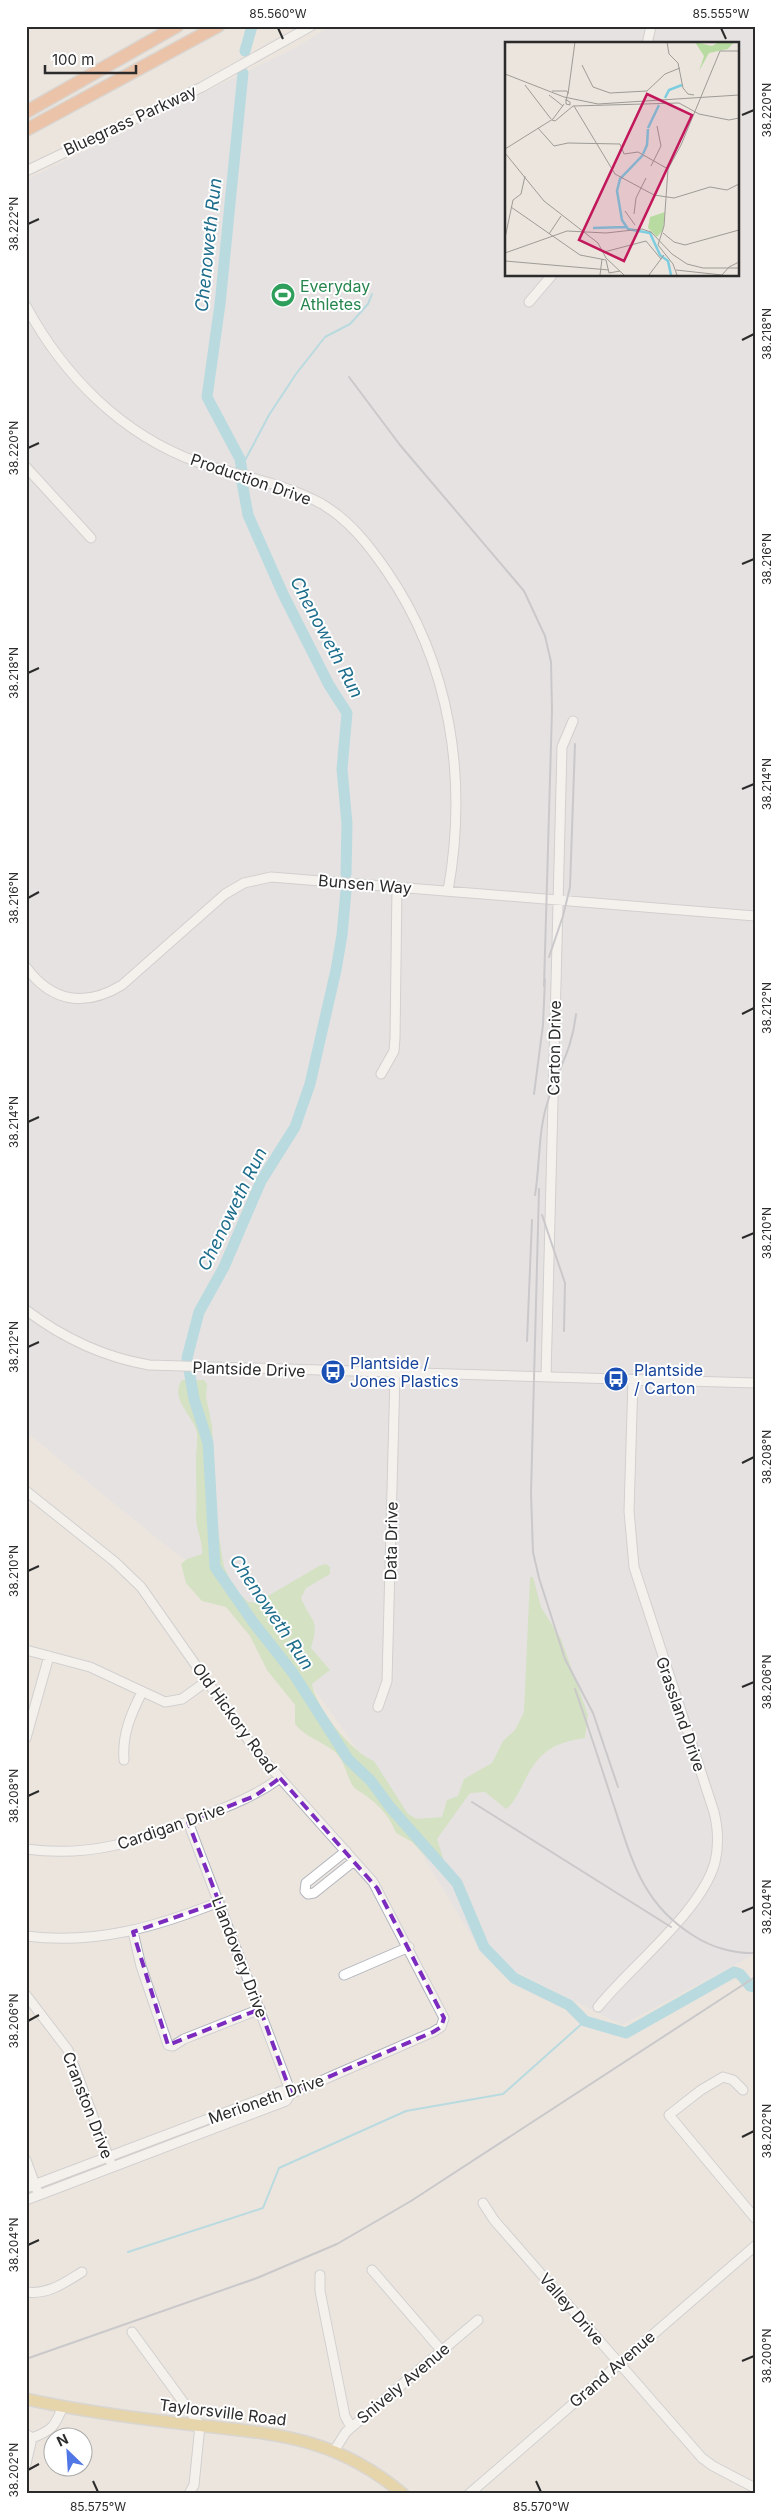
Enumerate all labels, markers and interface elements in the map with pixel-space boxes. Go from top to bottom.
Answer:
text: 85.560°W [249,6,307,21]
text: 85.555°W [693,6,750,21]
scale bar [45,42,136,74]
inset map [505,42,738,276]
text: 100 m [52,50,94,69]
street label: Bluegrass Parkway [60,80,200,160]
text: 38.220°N [759,83,774,137]
water label: Chenoweth Run [191,177,225,313]
text: 38.222°N [6,197,21,251]
place label: Everyday Athletes [300,276,370,314]
sports icon: Everyday Athletes [270,282,296,308]
text: 38.218°N [759,308,774,360]
text: 38.220°N [6,421,21,475]
street label: Production Drive [188,449,314,509]
text: 38.216°N [759,533,774,585]
water label: Chenoweth Run [286,573,368,701]
text: 38.218°N [6,647,21,699]
text: 38.214°N [759,758,774,810]
street label: Bunsen Way [317,870,413,898]
text: 38.216°N [6,872,21,924]
text: 38.212°N [759,982,774,1034]
street label: Carton Drive [543,1000,565,1096]
text: 38.214°N [6,1096,21,1148]
water label: Chenoweth Run [193,1144,271,1274]
text: 38.210°N [759,1207,774,1259]
text: 38.212°N [6,1321,21,1373]
place label: Plantside / Jones Plastics [350,1353,459,1391]
street label: Plantside Drive [192,1357,306,1381]
bus stop icon: Plantside / Jones Plastics [320,1359,346,1385]
place label: Plantside / Carton [634,1360,703,1398]
bus stop icon: Plantside / Carton [603,1366,629,1392]
text: 38.208°N [759,1430,774,1484]
street label: Data Drive [380,1501,402,1581]
text: 38.210°N [6,1545,21,1597]
water label: Chenoweth Run [226,1550,318,1674]
street label: Grassland Drive [652,1654,710,1774]
text: 38.206°N [759,1655,774,1709]
street label: Old Hickory Road [188,1659,282,1777]
text: 38.208°N [6,1769,21,1823]
street label: Cardigan Drive [115,1798,227,1854]
text: 38.204°N [759,1880,774,1934]
street label: Llandovery Drive [208,1894,272,2020]
text: 38.206°N [6,1994,21,2048]
street label: Cranston Drive [58,2049,118,2161]
street label: Merioneth Drive [205,2070,327,2128]
text: 38.202°N [759,2104,774,2158]
text: 38.204°N [6,2218,21,2272]
street label: Valley Drive [535,2269,609,2349]
street label: Grand Avenue [565,2326,659,2412]
text: 38.200°N [759,2329,774,2384]
street label: Snively Avenue [352,2338,454,2428]
street label: Taylorsville Road [158,2394,288,2430]
north arrow [42,2428,92,2478]
text: N [54,2430,71,2450]
text: 38.202°N [6,2443,21,2497]
text: 85.575°W [70,2499,126,2514]
text: 85.570°W [513,2499,569,2514]

